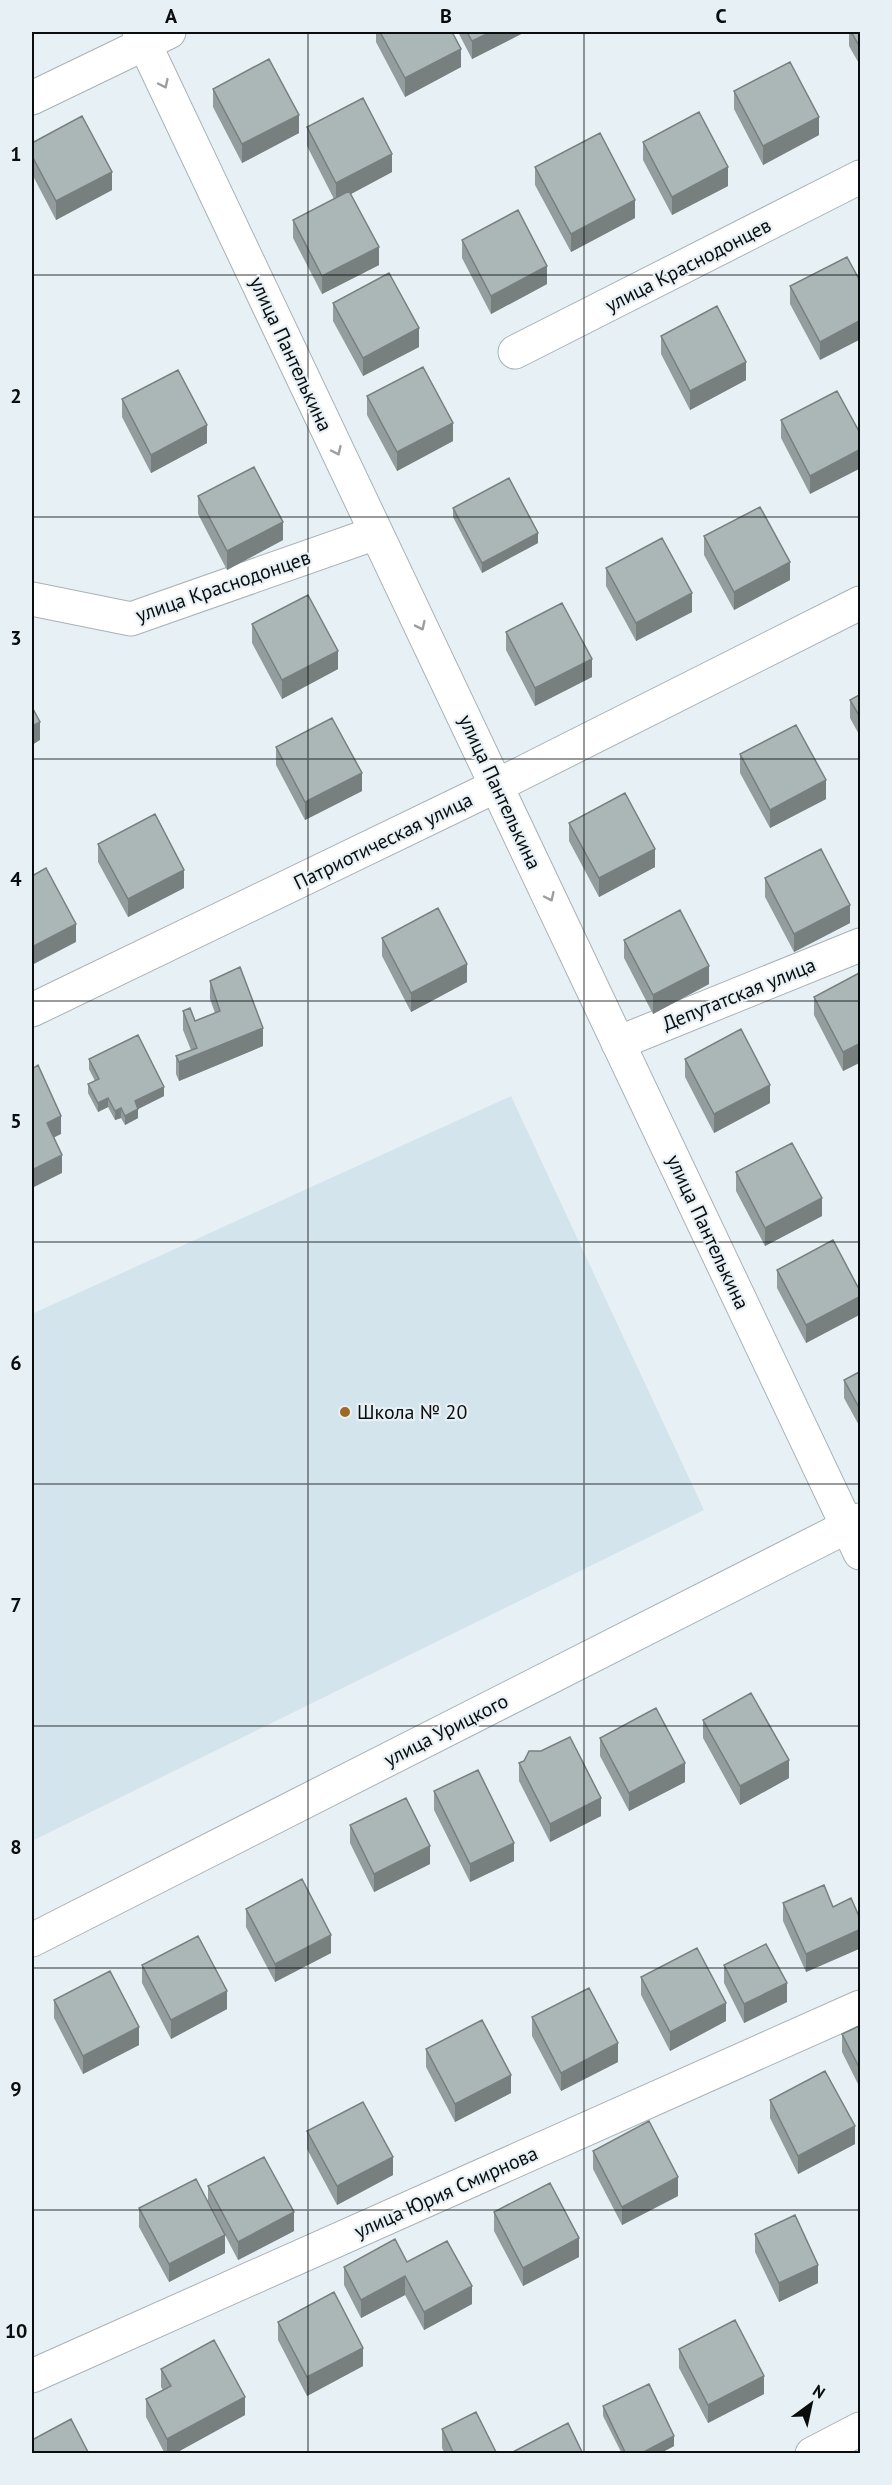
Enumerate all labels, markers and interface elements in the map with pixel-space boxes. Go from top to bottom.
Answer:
text: A [165,3,178,29]
text: B [440,3,452,29]
text: C [715,3,727,29]
one-way arrow [156,78,168,89]
text: 1 [10,141,22,167]
street label: улица Краснодонцев [601,212,775,318]
street label: улица Пантелькина [244,272,338,436]
text: 2 [10,383,22,409]
one-way arrow [329,444,341,455]
street label: улица Краснодонцев [132,544,314,628]
one-way arrow [414,620,425,631]
text: 3 [10,625,22,651]
street label: улица Пантелькина [453,710,547,874]
street label: Патриотическая улица [289,786,477,896]
text: 4 [10,866,22,892]
one-way arrow [543,891,555,902]
street label: Депутатская улица [659,951,819,1037]
text: 5 [10,1108,22,1134]
street label: улица Пантелькина [661,1150,755,1314]
text: 6 [10,1350,22,1376]
place label: Школа № 20 [357,1399,467,1425]
marker: Школа № 20 [338,1405,352,1419]
text: 7 [10,1592,22,1618]
street label: улица Урицкого [379,1687,513,1773]
text: 8 [10,1834,22,1860]
text: 9 [10,2076,22,2102]
street label: улица Юрия Смирнова [350,2140,542,2244]
text: 10 [5,2318,27,2344]
north arrow [781,2374,841,2434]
text: N [809,2380,829,2403]

